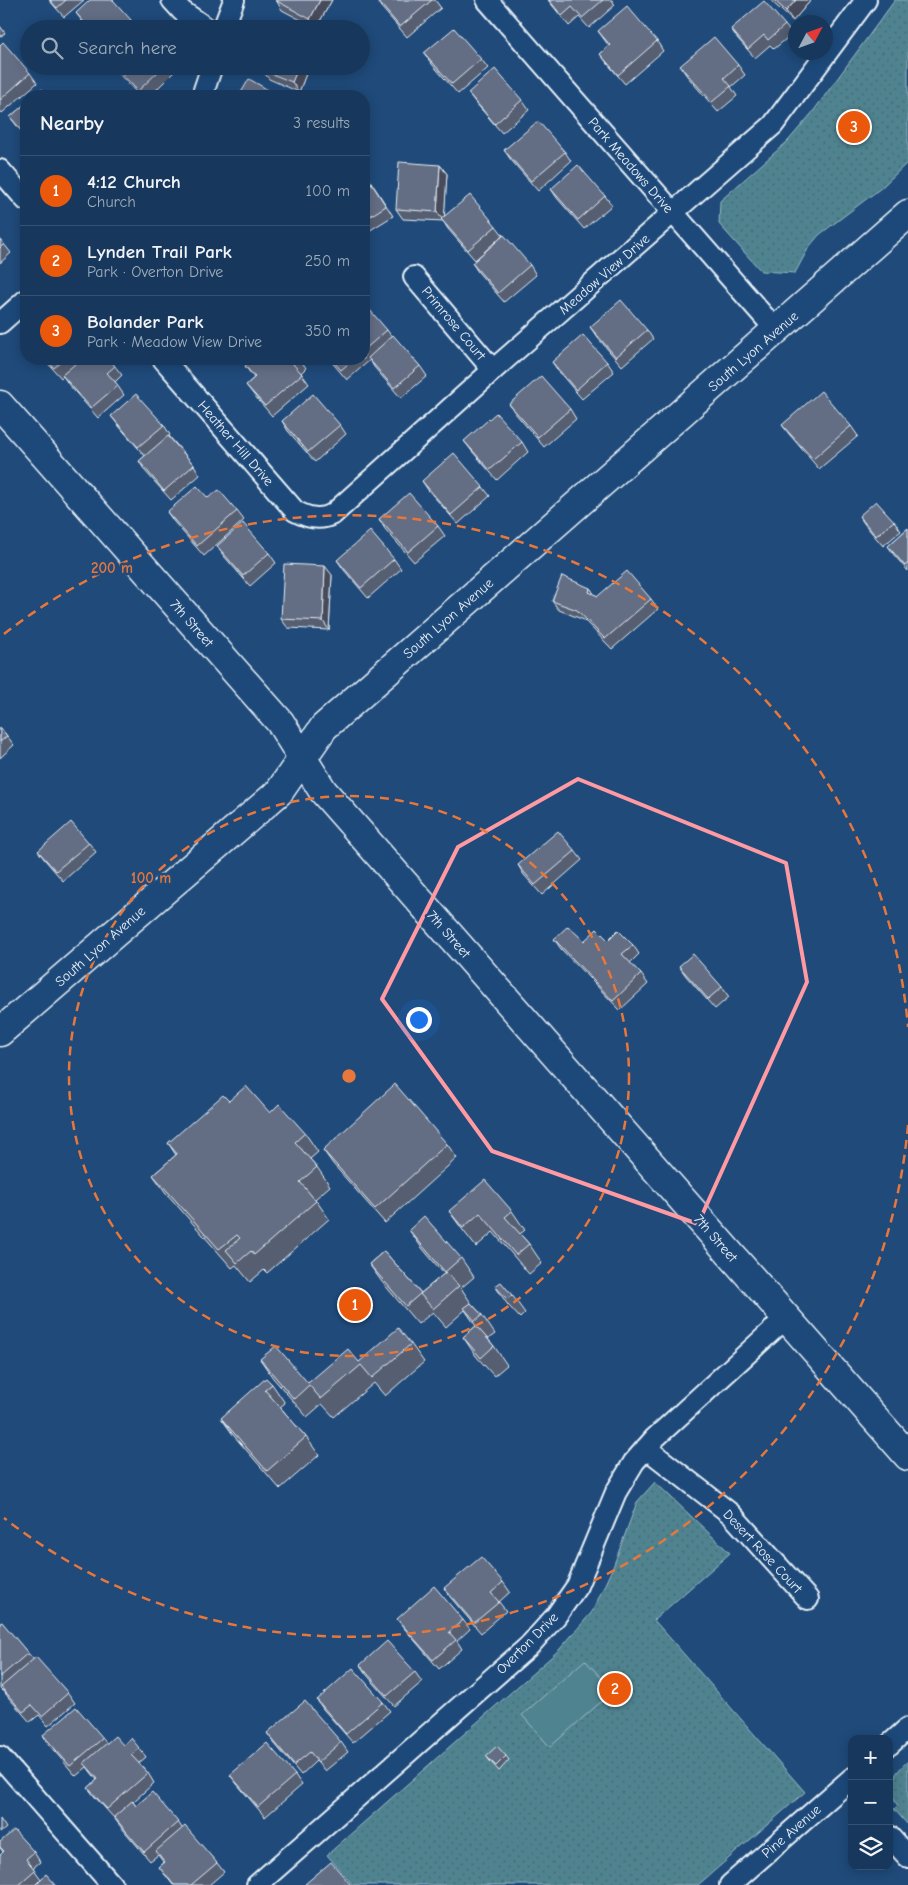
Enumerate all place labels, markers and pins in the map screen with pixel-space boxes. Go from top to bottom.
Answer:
pin: 3 [838,108,870,146]
centre of rings [340,1067,358,1085]
pin: 1 [339,1286,371,1324]
pin: 2 [599,1670,631,1708]

